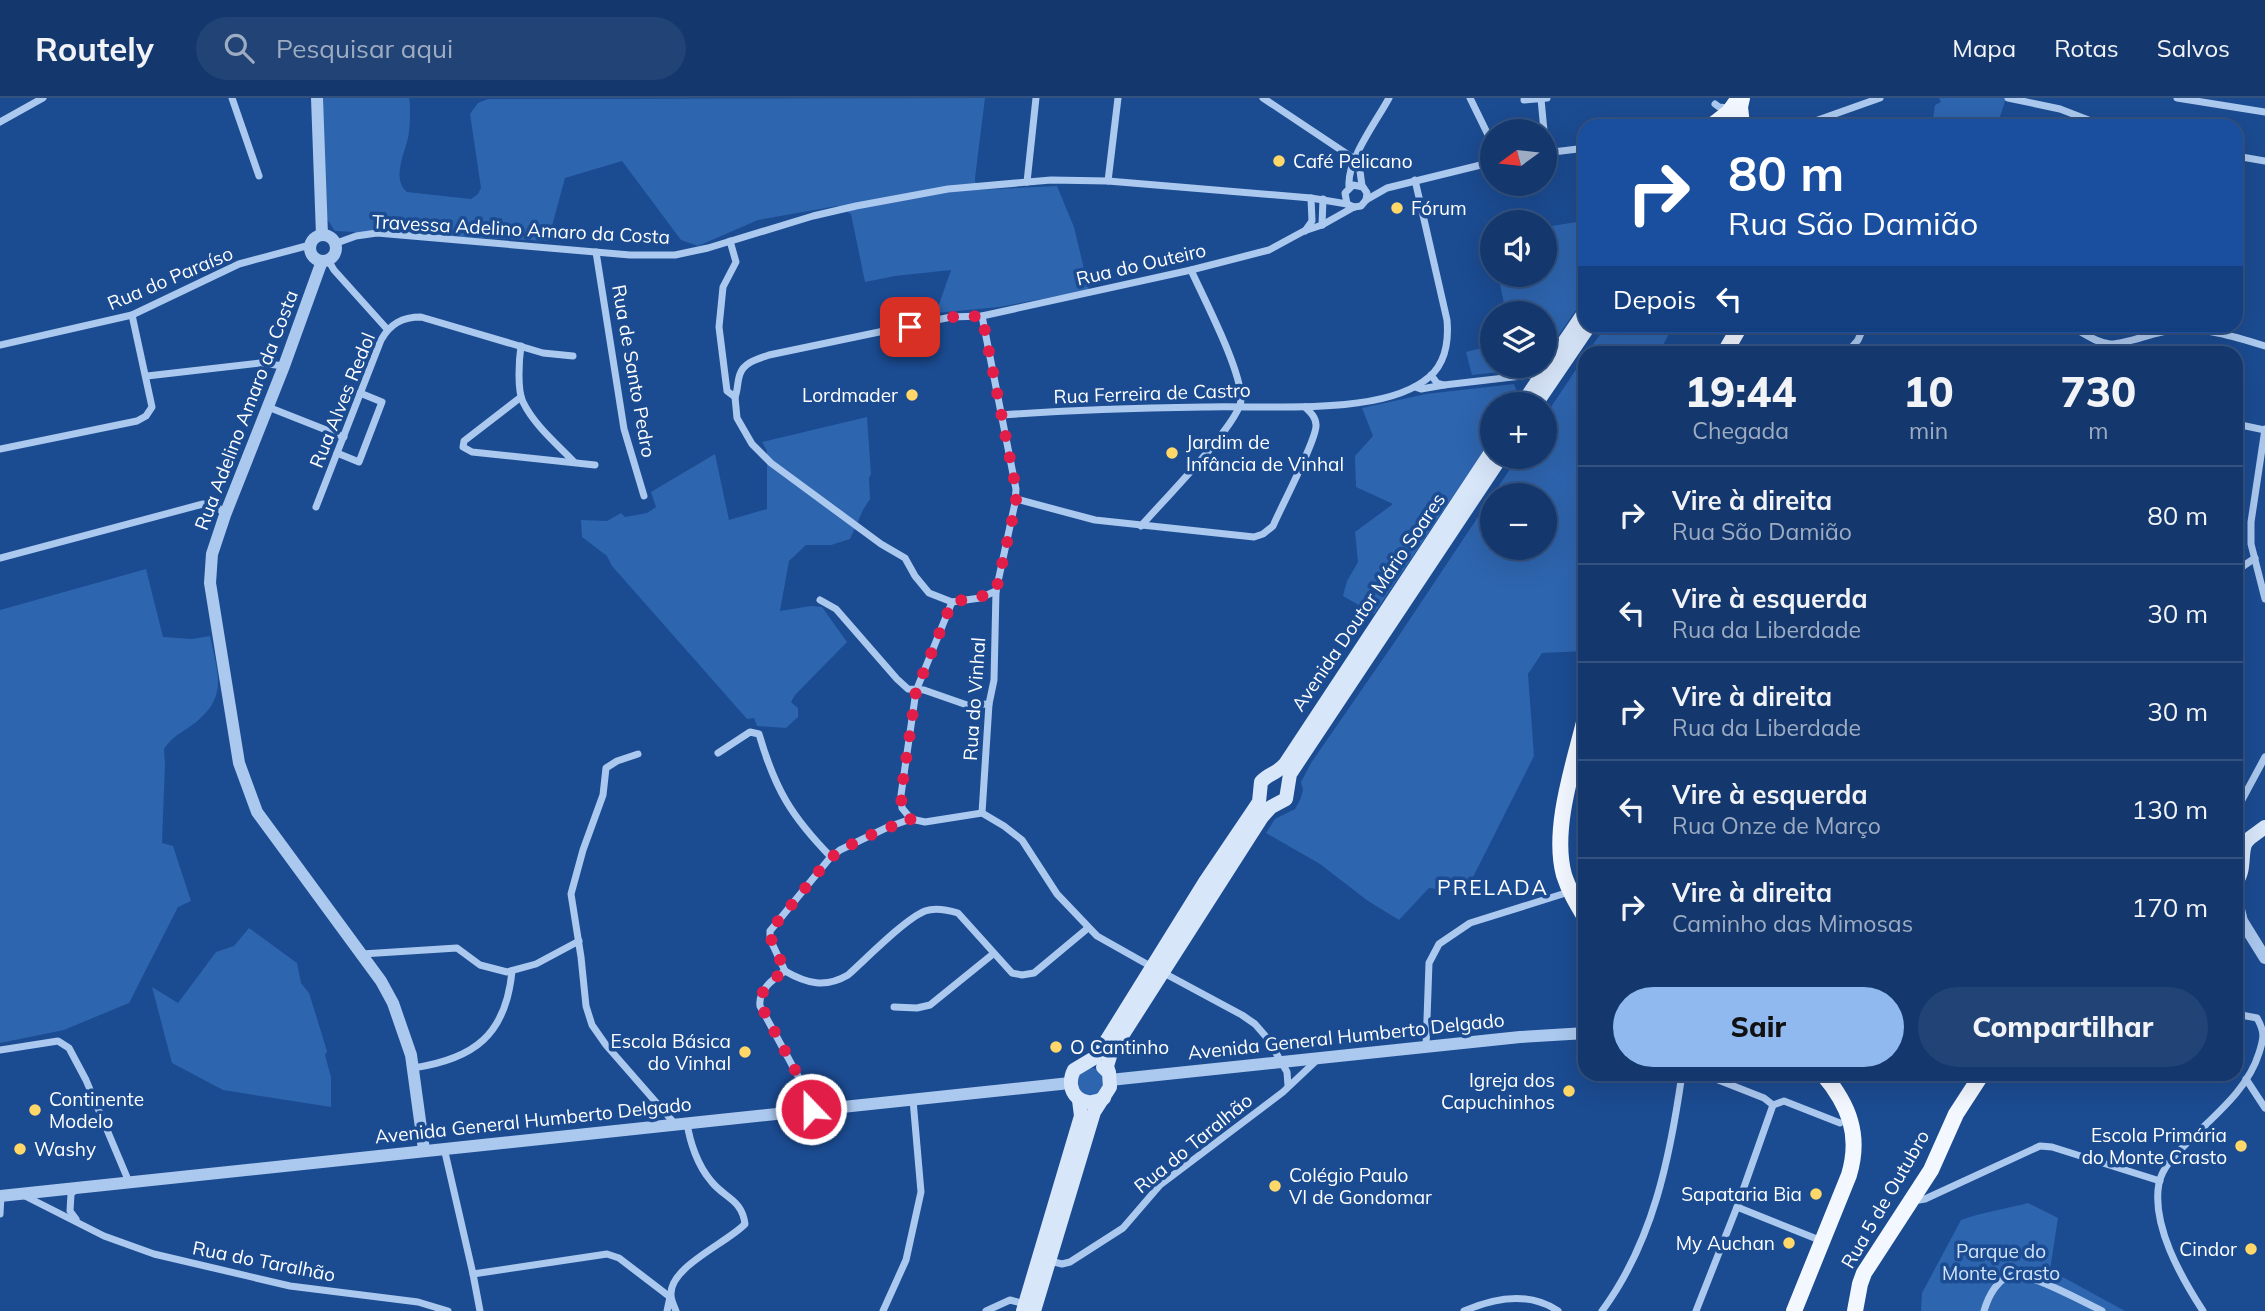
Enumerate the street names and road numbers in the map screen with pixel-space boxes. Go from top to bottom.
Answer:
street label: Travessa Adelino Amaro da Costa [371,209,671,249]
street label: Rua do Outeiro [1074,237,1208,291]
street label: Rua do Paraíso [104,241,236,315]
street label: Rua de Santo Pedro [607,283,661,459]
street label: Rua Adelino Amaro da Costa [189,287,303,533]
street label: Rua Alves Redol [304,329,380,471]
street label: Rua Ferreira de Castro [1053,378,1251,408]
street label: Avenida Doutor Mário Soares [1286,488,1450,716]
street label: Rua do Vinhal [958,636,990,762]
street label: Avenida General Humberto Delgado [1186,1007,1506,1065]
street label: Rua do Taralhão [1129,1088,1257,1198]
street label: Avenida General Humberto Delgado [373,1091,693,1149]
street label: Rua 5 de Outubro [1836,1126,1934,1272]
street label: Rua do Taralhão [190,1235,338,1287]

